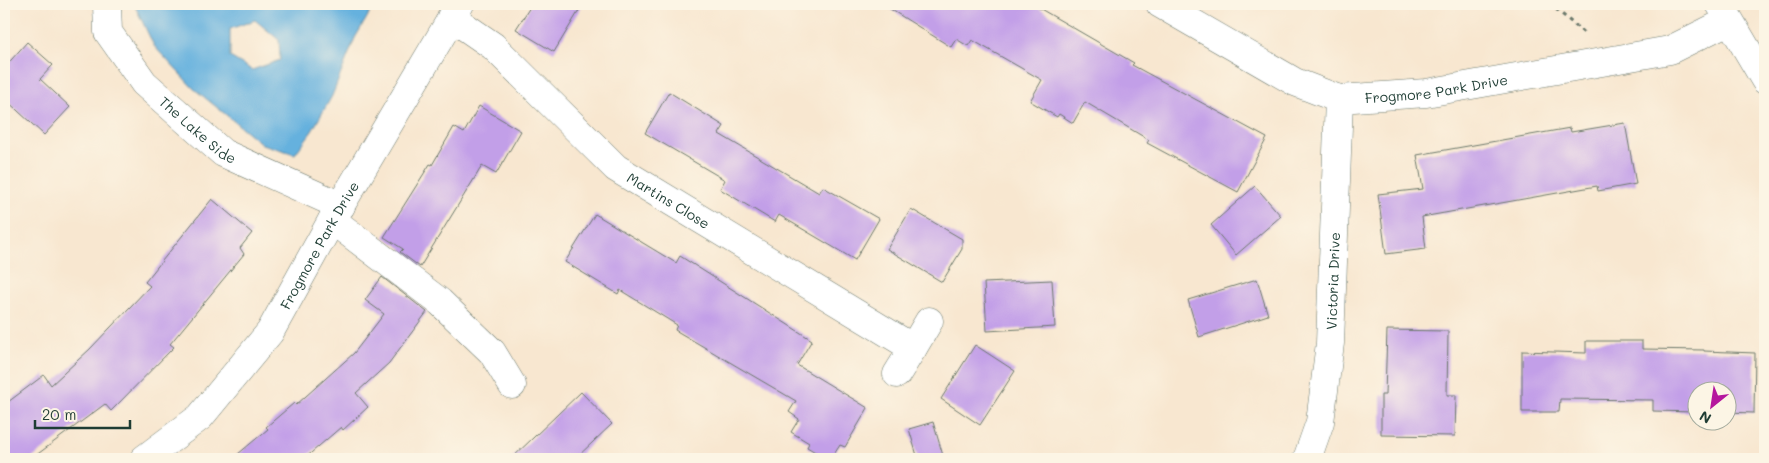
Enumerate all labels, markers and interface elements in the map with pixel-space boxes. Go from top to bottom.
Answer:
street label: Frogmore Park Drive [1364,69,1509,107]
street label: The Lake Side [156,92,239,167]
street label: Martins Close [624,168,714,232]
street label: Frogmore Park Drive [275,177,363,312]
street label: Victoria Drive [1321,232,1344,330]
north arrow [1686,380,1736,430]
scale bar [35,398,130,430]
text: 20 m [42,404,76,424]
text: N [1696,407,1715,429]

